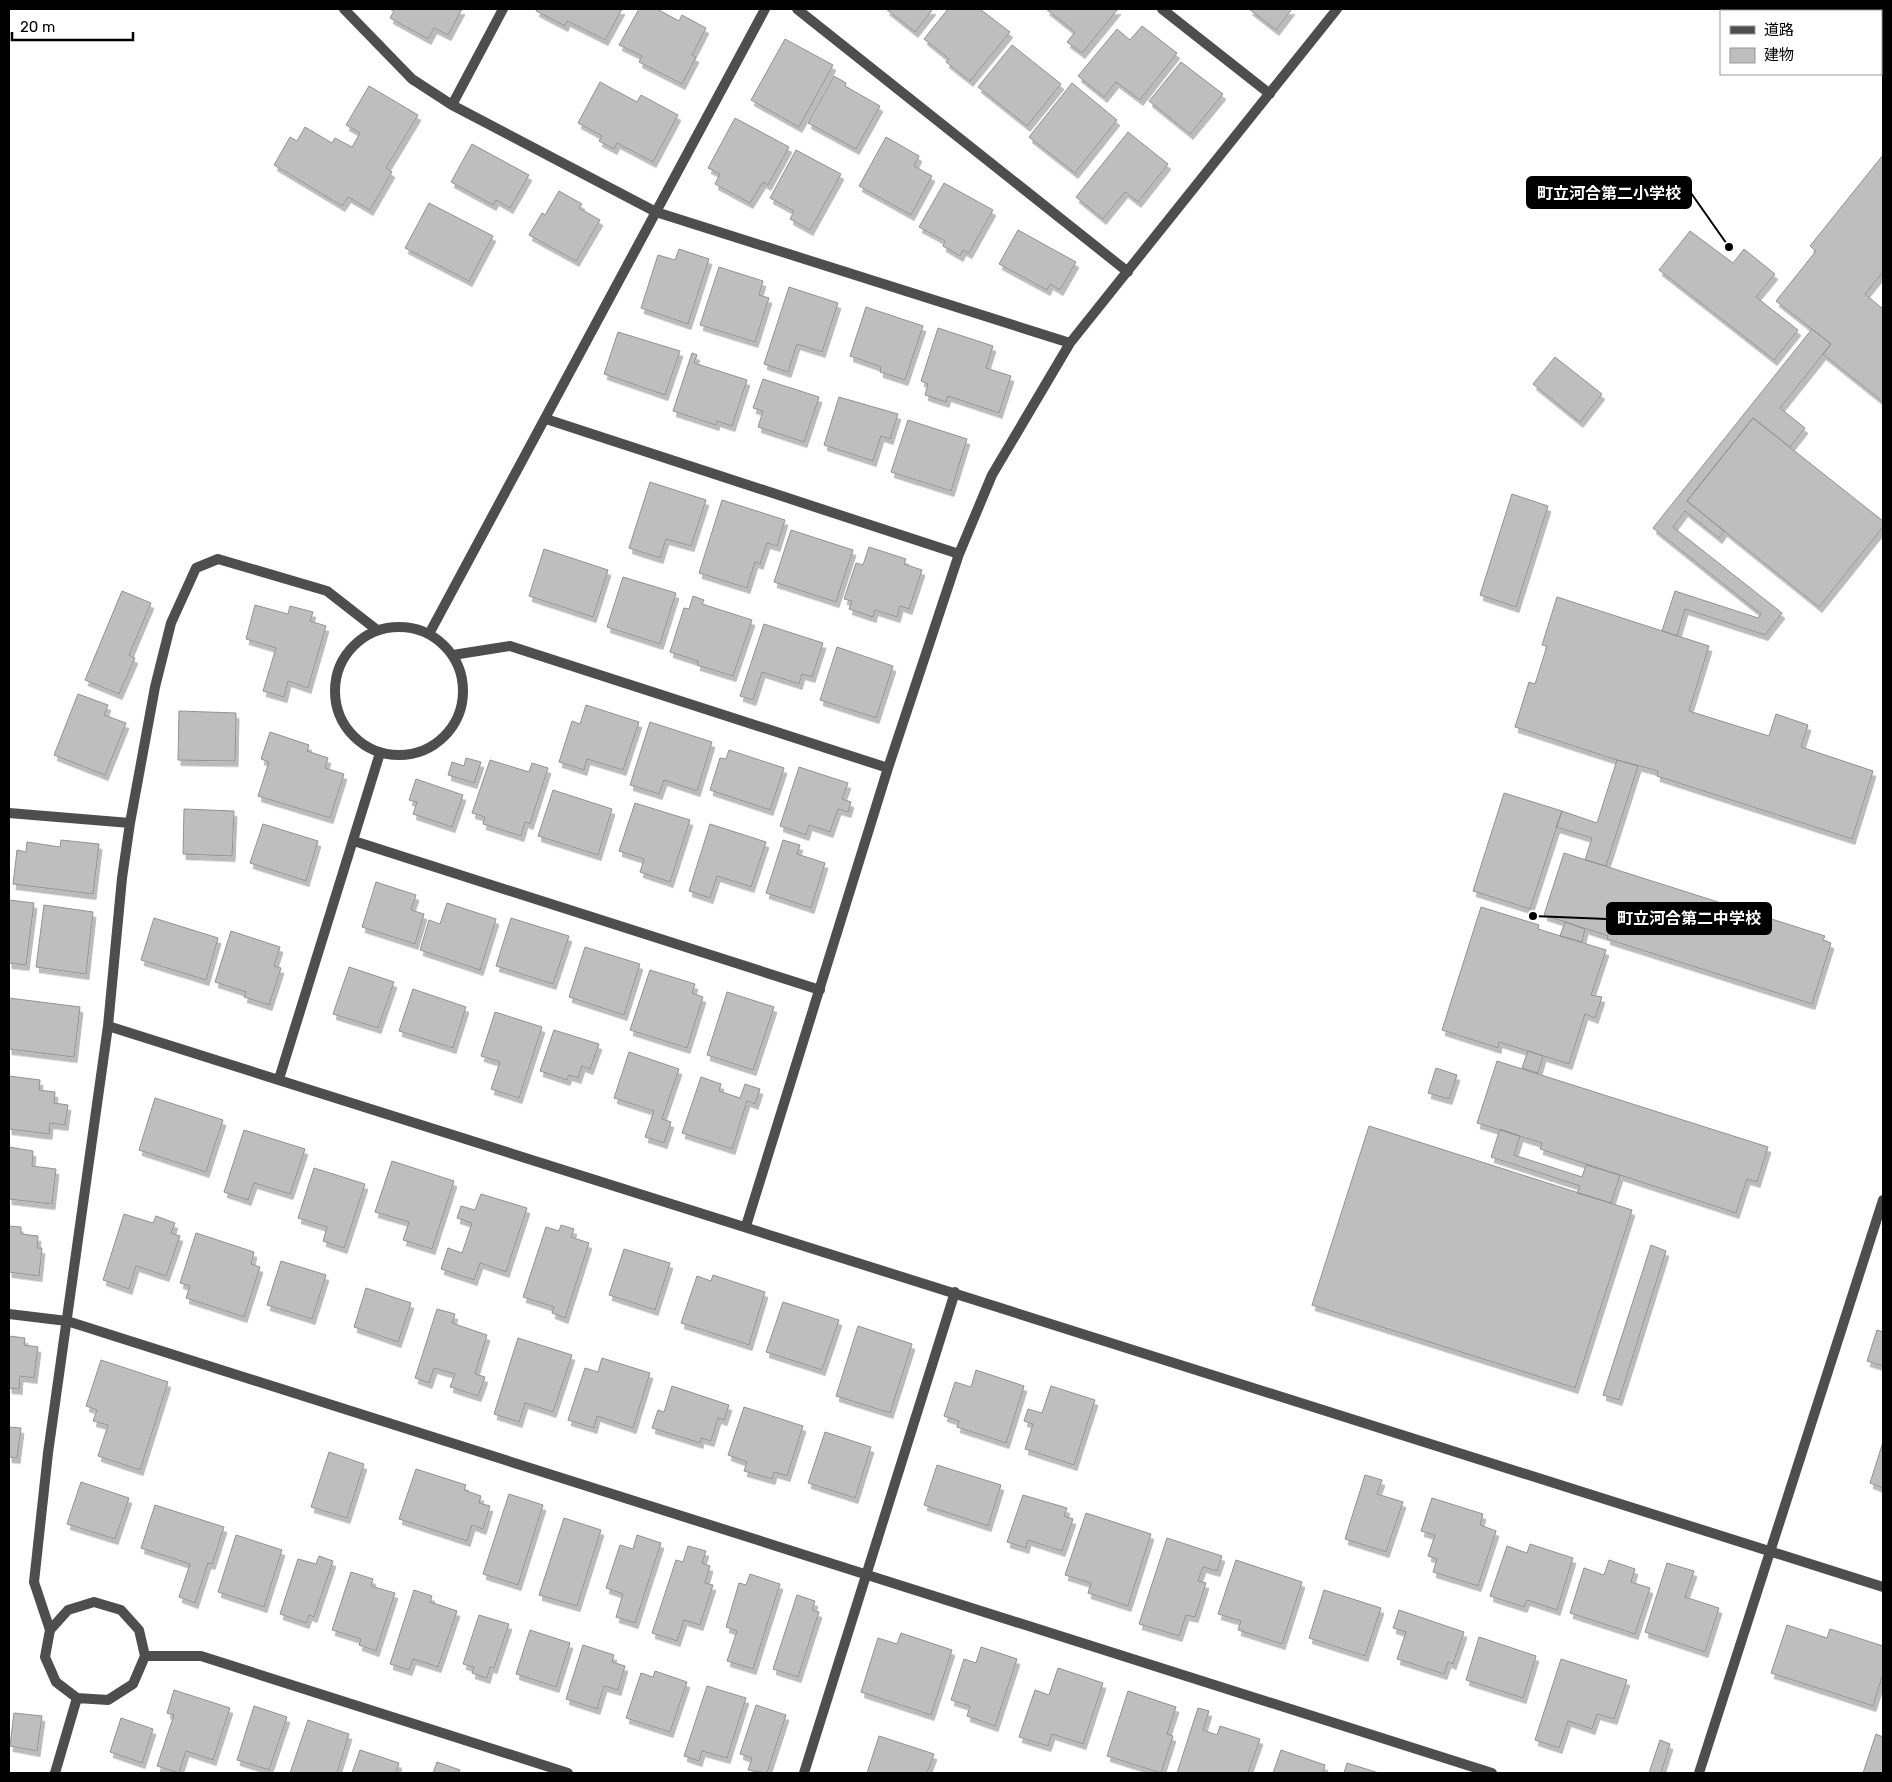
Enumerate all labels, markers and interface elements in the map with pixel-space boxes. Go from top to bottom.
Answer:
scale bar [12,10,134,42]
legend [1720,10,1882,75]
text: 20 m [20,18,55,36]
text: 道路 [1764,21,1794,39]
text: 建物 [1764,46,1794,64]
callout: 町立河合第二小学校 [1527,177,1691,208]
text: 町立河合第二小学校 [1537,184,1681,203]
callout: 町立河合第二中学校 [1607,903,1771,934]
text: 町立河合第二中学校 [1617,909,1761,928]

